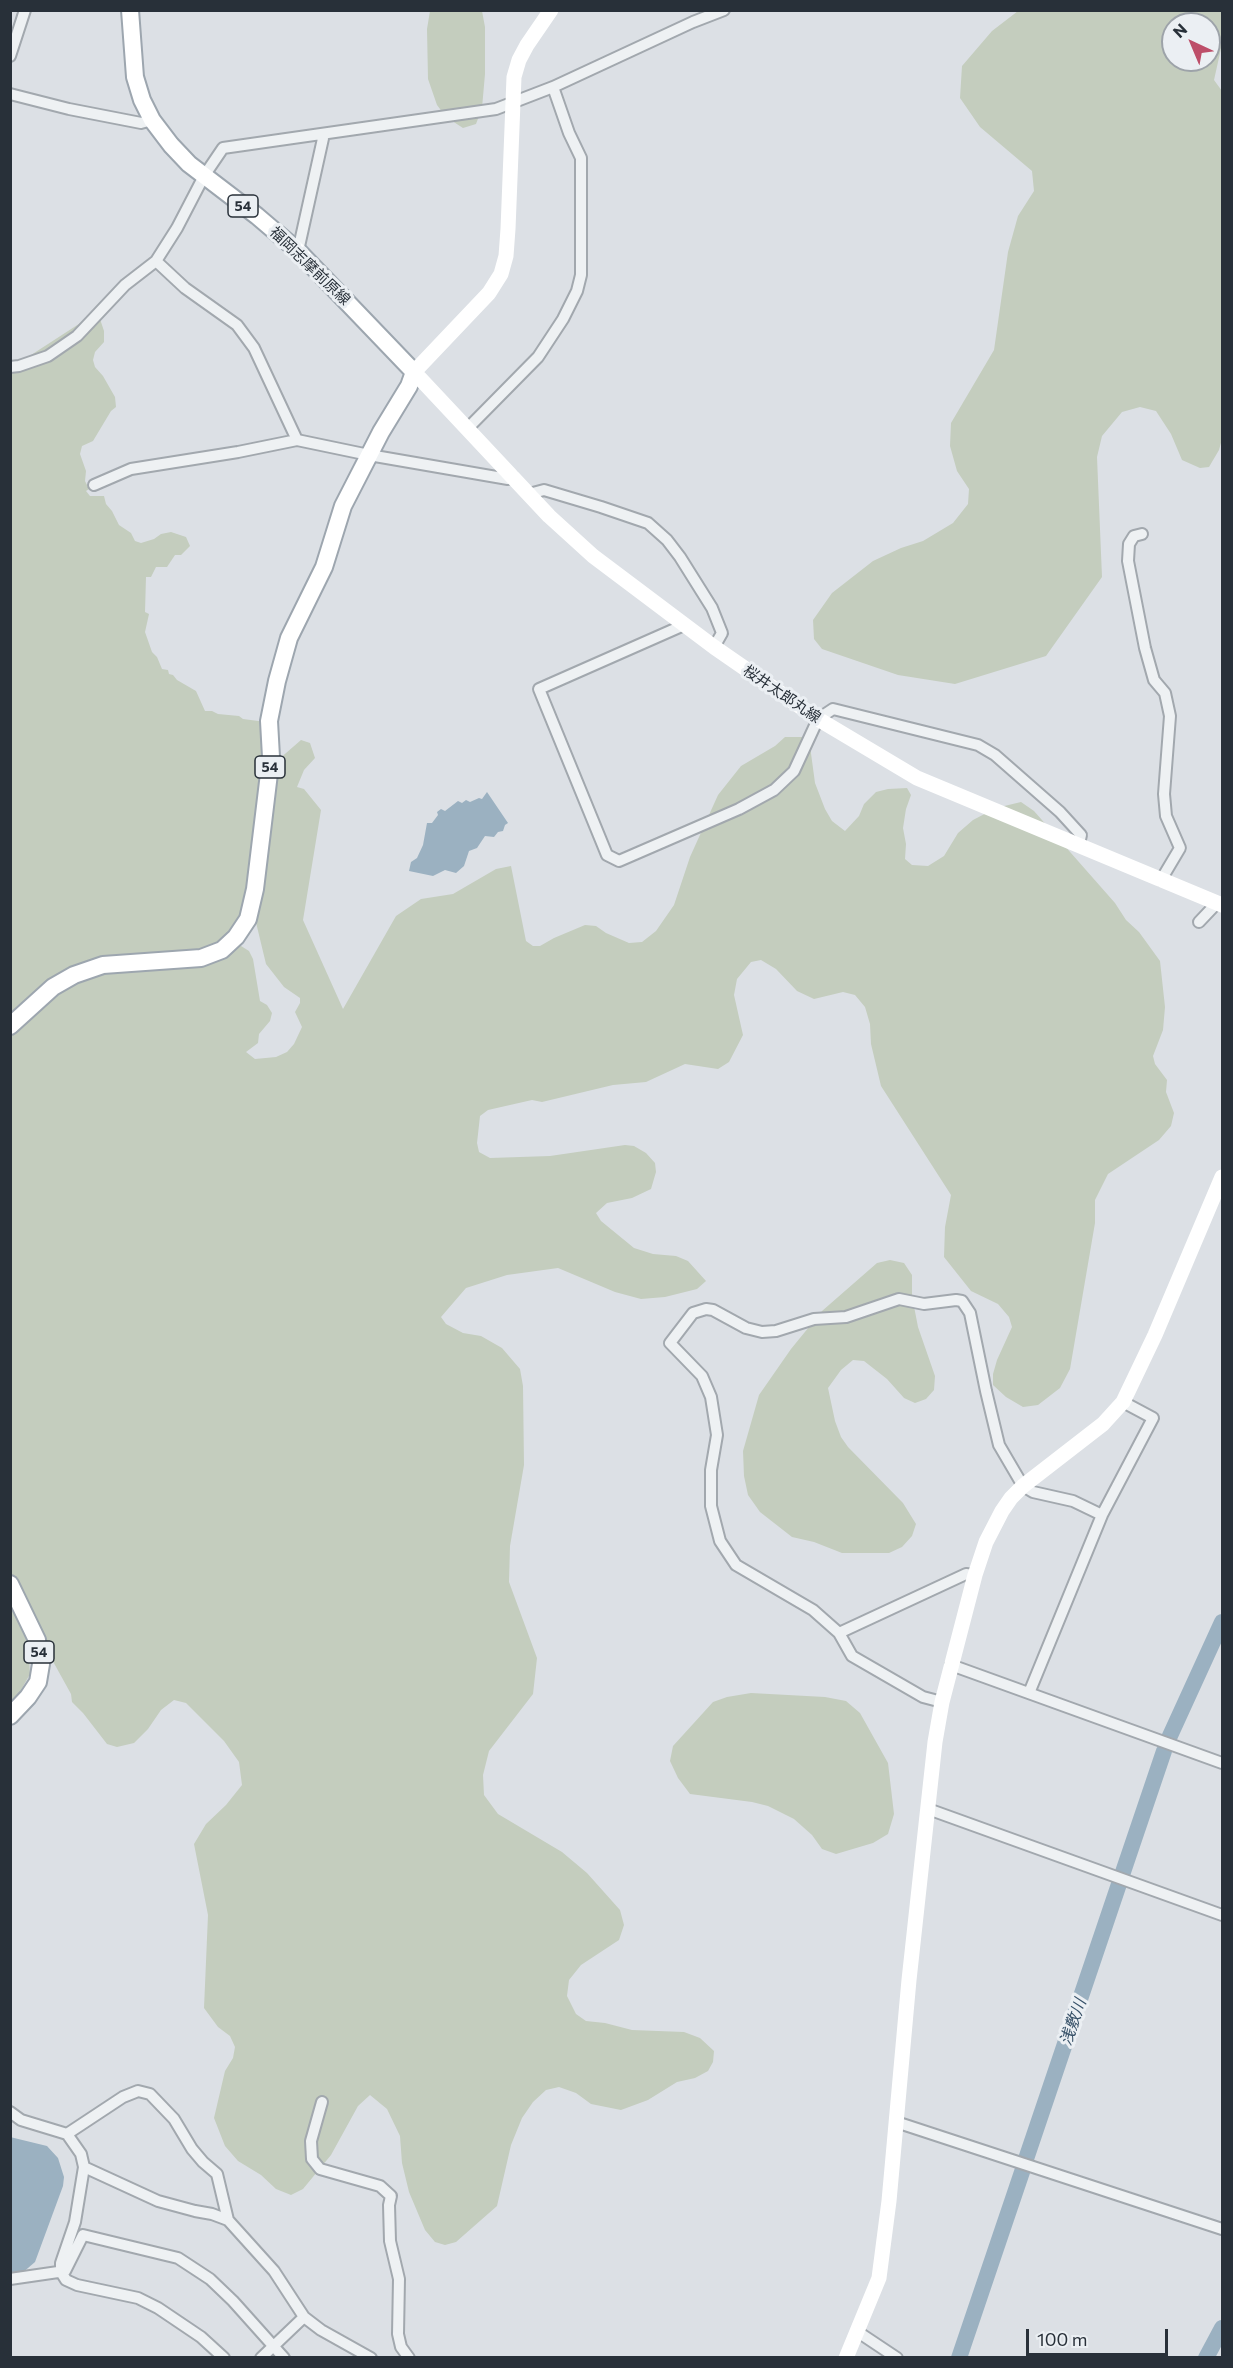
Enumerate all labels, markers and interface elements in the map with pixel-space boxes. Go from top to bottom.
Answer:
north arrow [1161,12,1221,72]
text: N [1169,19,1190,41]
road number: 54 [228,195,258,217]
street label: 福岡志摩前原線 [266,223,354,309]
street label: 桜井太郎丸線 [740,661,824,727]
road number: 54 [255,756,285,778]
road number: 54 [24,1641,54,1663]
water label: 浅敷川 [1056,1996,1090,2048]
scale bar [1029,2317,1172,2355]
text: 100 m [1037,2328,1087,2350]

